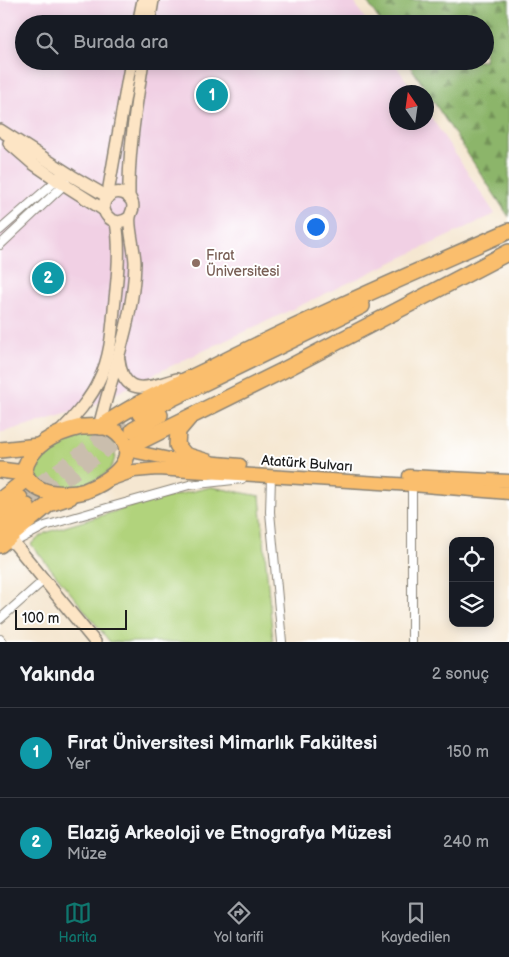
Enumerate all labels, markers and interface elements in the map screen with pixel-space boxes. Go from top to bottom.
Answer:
search box [15,15,494,70]
icon: search [33,29,61,57]
text: Burada ara [73,31,169,54]
pin: 1 [196,76,228,114]
north arrow [389,85,434,130]
your location [303,214,329,240]
place label: Fırat Üniversitesi [206,247,280,280]
marker: Fırat Üniversitesi [190,257,202,269]
pin: 2 [32,259,64,297]
street label: Atatürk Bulvarı [261,452,353,475]
map controls [449,537,494,627]
button: locate [449,537,494,582]
button: layers [449,582,494,627]
scale bar [15,607,128,630]
text: 100 m [22,610,59,627]
text: Yakında [20,662,95,687]
text: 2 sonuç [432,665,489,684]
text: Fırat Üniversitesi Mimarlık Fakültesi [67,732,377,755]
text: 1 [33,743,39,762]
text: 150 m [447,743,489,762]
text: Yer [67,755,90,774]
text: Elazığ Arkeoloji ve Etnografya Müzesi [67,822,392,845]
text: 2 [31,833,41,852]
text: 240 m [443,833,489,852]
text: Müze [67,845,107,864]
tab: Harita [59,899,97,946]
tab: Yol tarifi [214,899,264,946]
tab: Kaydedilen [381,899,450,946]

